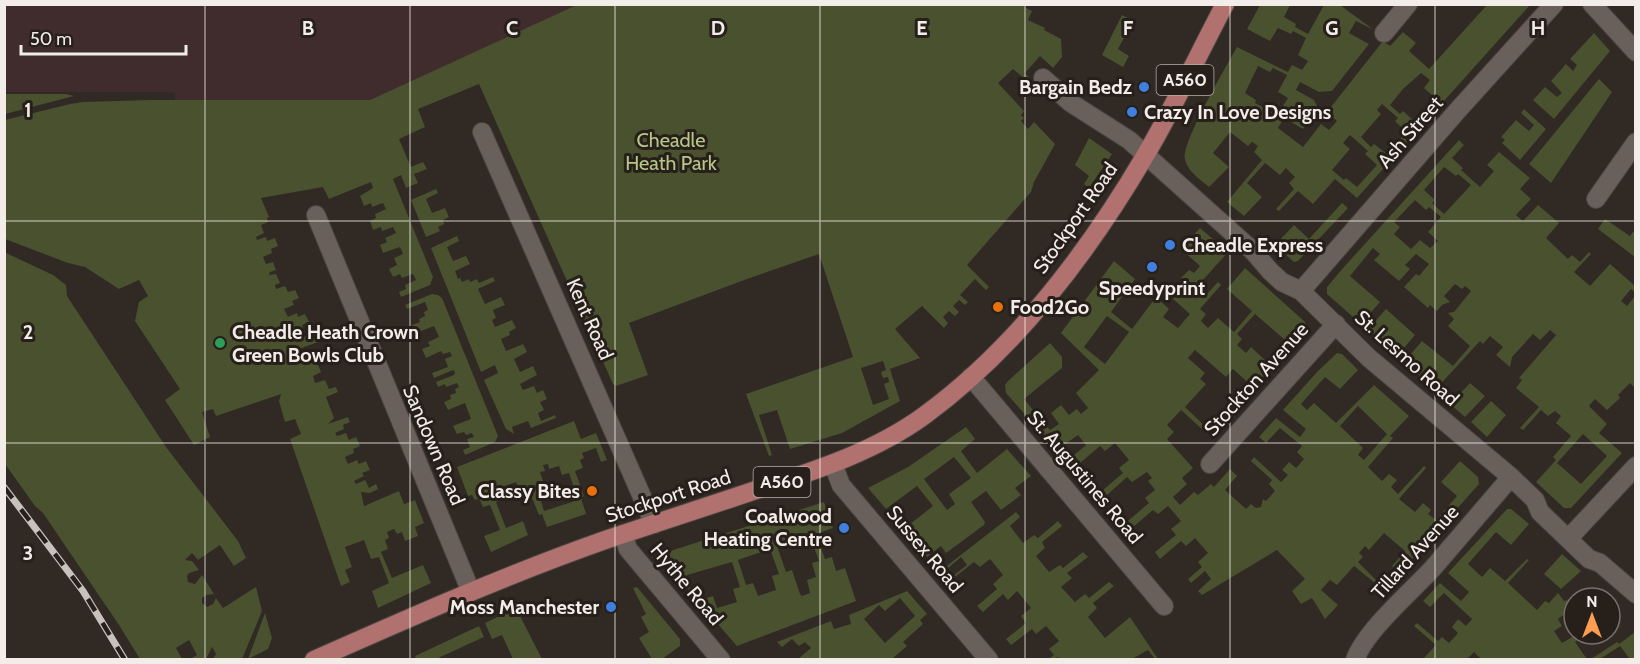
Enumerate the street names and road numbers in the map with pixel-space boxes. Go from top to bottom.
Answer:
road number: A560 [1156,65,1214,95]
street label: Ash Street [1372,91,1448,173]
street label: Stockport Road [1028,158,1122,278]
street label: Kent Road [561,275,619,363]
street label: St. Lesmo Road [1350,305,1464,411]
street label: Stockton Avenue [1199,318,1313,440]
street label: Sandown Road [398,381,470,509]
street label: St. Augustines Road [1022,405,1148,549]
street label: Stockport Road [602,464,734,528]
road number: A560 [754,467,810,497]
street label: Tillard Avenue [1366,500,1464,604]
street label: Sussex Road [882,501,968,597]
street label: Hythe Road [646,538,728,630]

